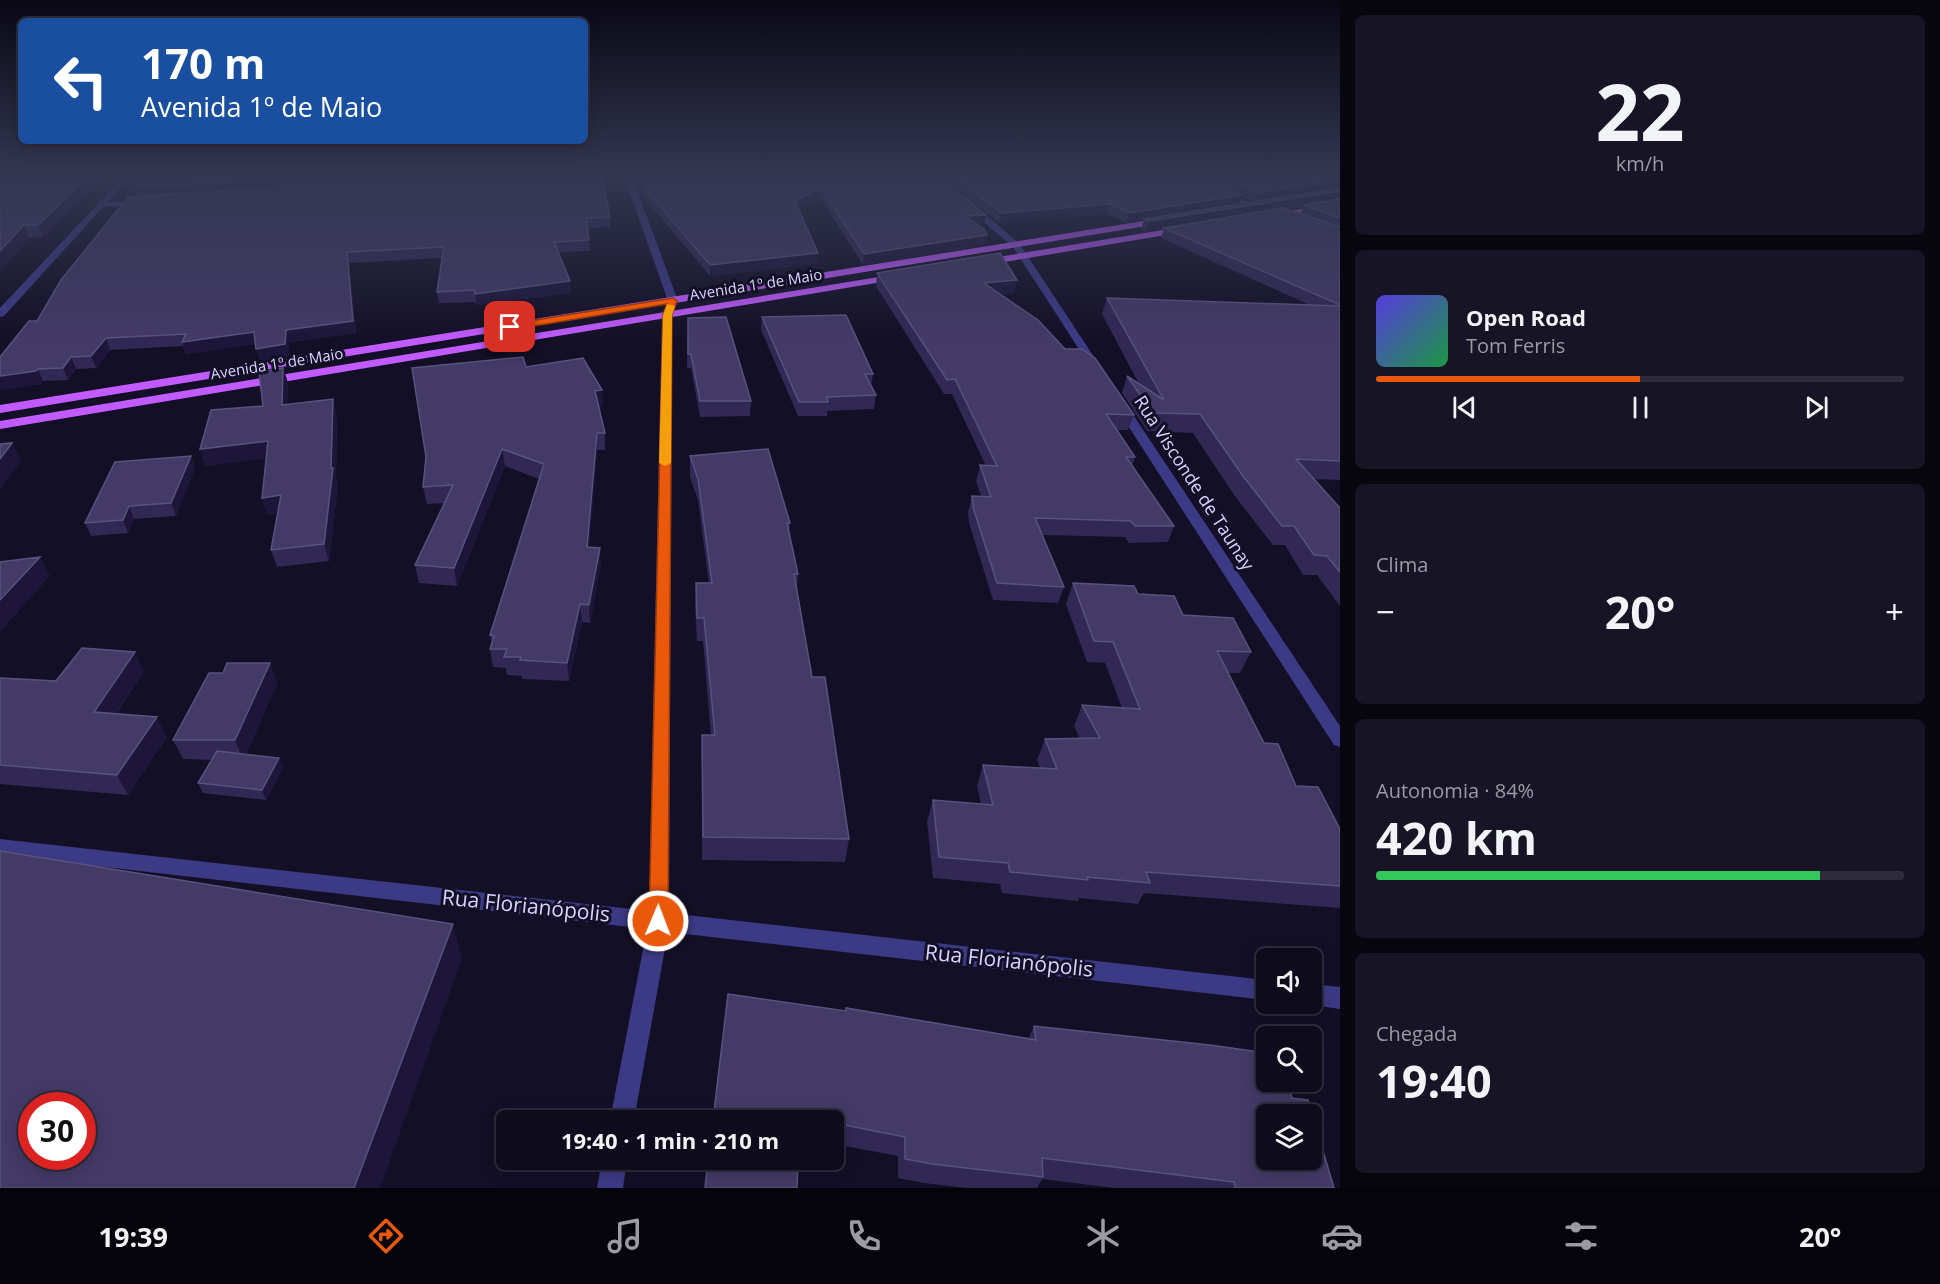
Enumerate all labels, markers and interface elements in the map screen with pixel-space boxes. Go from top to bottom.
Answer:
text: 170 m [141,34,265,91]
icon: left [42,42,120,120]
text: 22 [1595,58,1685,164]
text: Avenida 1º de Maio [141,88,382,125]
text: km/h [1616,150,1664,177]
street label: Avenida 1º de Maio [688,264,824,304]
pin [484,301,535,352]
text: Open Road [1466,302,1586,332]
icon: arrive [493,310,526,343]
text: Tom Ferris [1466,332,1565,359]
street label: Avenida 1º de Maio [209,343,345,383]
street label: Rua Visconde de Taunay [1129,390,1261,575]
icon: previous [1448,391,1481,424]
icon: pause [1624,391,1657,424]
icon: next [1800,391,1833,424]
text: Clima [1376,551,1428,578]
text: 20° [1605,581,1675,642]
text: − [1376,589,1395,634]
text: + [1885,589,1904,634]
text: Autonomia · 84% [1376,777,1534,804]
text: 420 km [1376,807,1537,868]
street label: Rua Florianópolis [441,882,612,928]
position arrow [626,889,690,953]
street label: Rua Florianópolis [924,937,1095,983]
map controls [1256,948,1322,1170]
button: sound [1256,948,1322,1014]
text: Chegada [1376,1020,1457,1047]
button: search [1256,1026,1322,1092]
text: 19:40 [1376,1050,1492,1111]
speed limit sign: 30 [18,1092,96,1170]
button: layers [1256,1104,1322,1170]
text: 19:40 · 1 min · 210 m [561,1125,779,1155]
icon: directions [365,1215,407,1257]
icon: music [604,1215,646,1257]
icon: phone [843,1215,885,1257]
icon: climate [1082,1215,1124,1257]
icon: car [1321,1215,1363,1257]
icon: filters [1560,1215,1602,1257]
text: 19:39 [99,1218,168,1255]
text: 20° [1799,1218,1841,1255]

